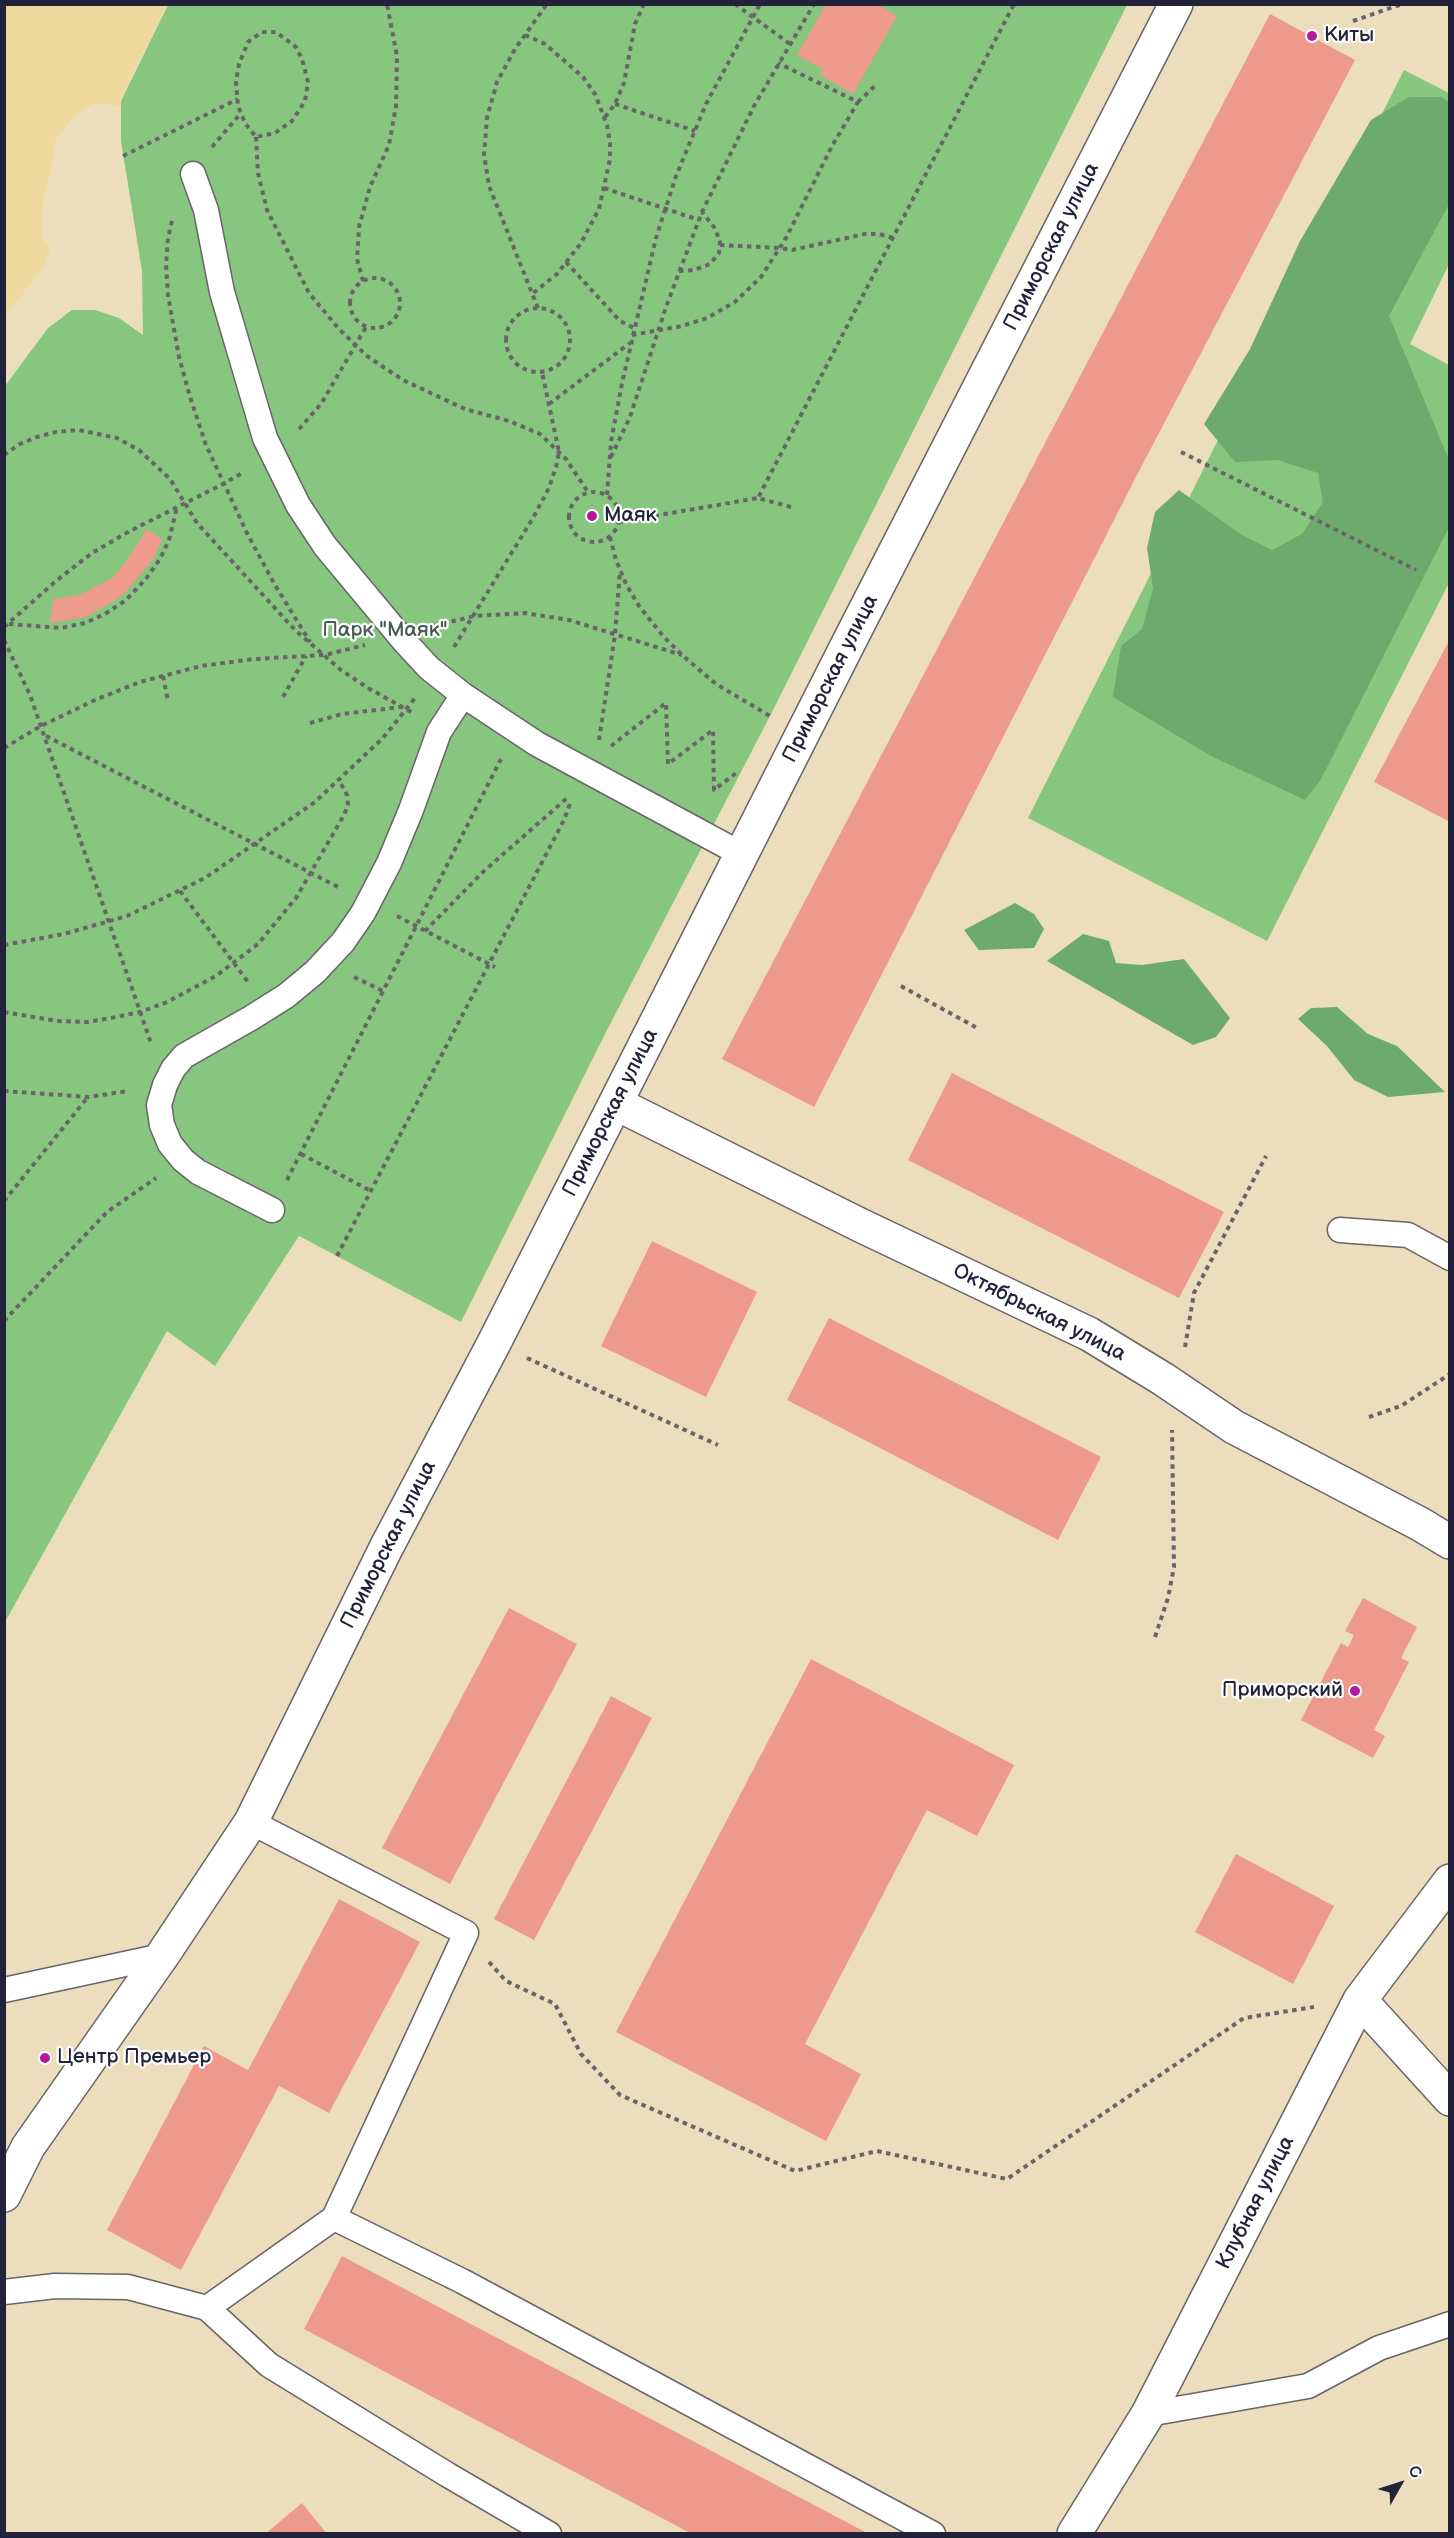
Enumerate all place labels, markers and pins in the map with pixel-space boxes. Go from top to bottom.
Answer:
place label: Киты [1324,23,1374,49]
marker: Киты [1305,29,1319,43]
place label: Маяк [604,503,657,529]
marker: Маяк [585,509,599,523]
place label: Приморский [1222,1678,1343,1704]
marker: Приморский [1348,1684,1362,1698]
place label: Центр Премьер [57,2045,211,2071]
marker: Центр Премьер [38,2051,52,2065]

